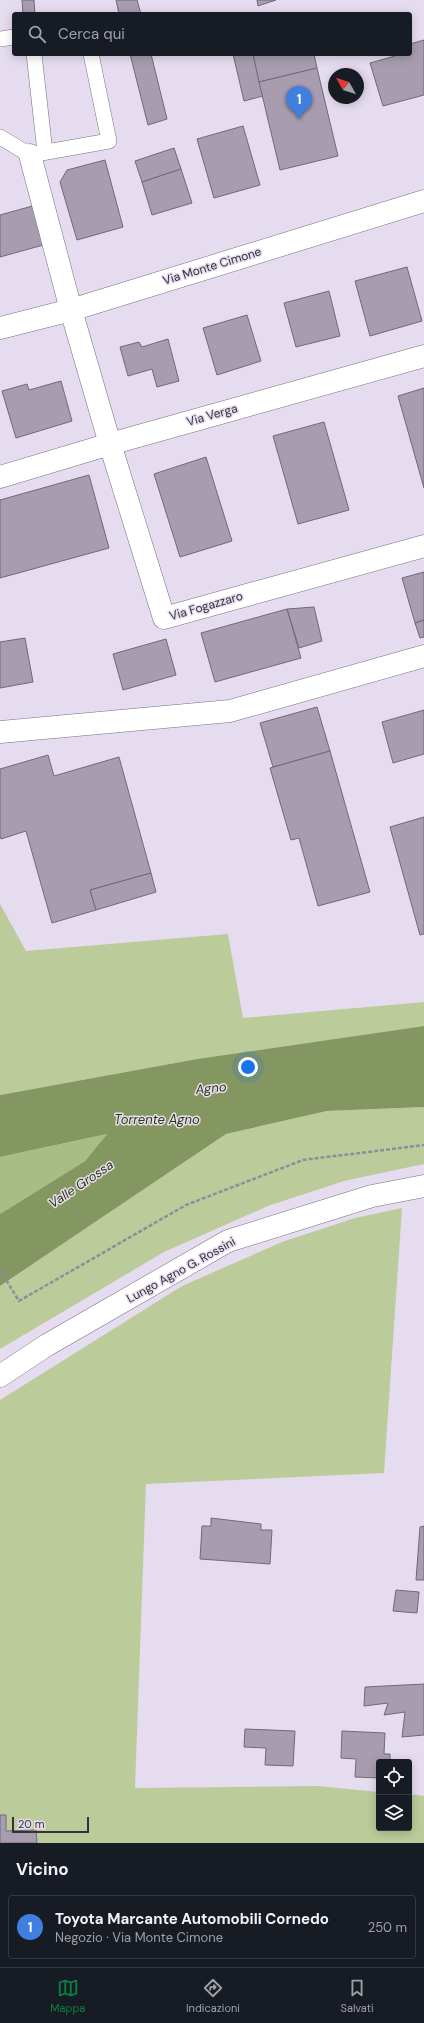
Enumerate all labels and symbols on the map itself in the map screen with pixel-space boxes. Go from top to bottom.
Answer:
north arrow [328,68,364,104]
pin: 1 [286,86,312,119]
street label: Via Monte Cimone [161,243,263,289]
street label: Via Verga [185,400,239,430]
street label: Via Fogazzaro [167,588,245,624]
your location [238,1057,258,1077]
water label: Agno [194,1078,228,1098]
water label: Torrente Agno [114,1111,200,1128]
water label: Valle Grossa [45,1156,117,1212]
street label: Lungo Agno G. Rossini [124,1233,238,1307]
scale bar [12,1815,89,1834]

